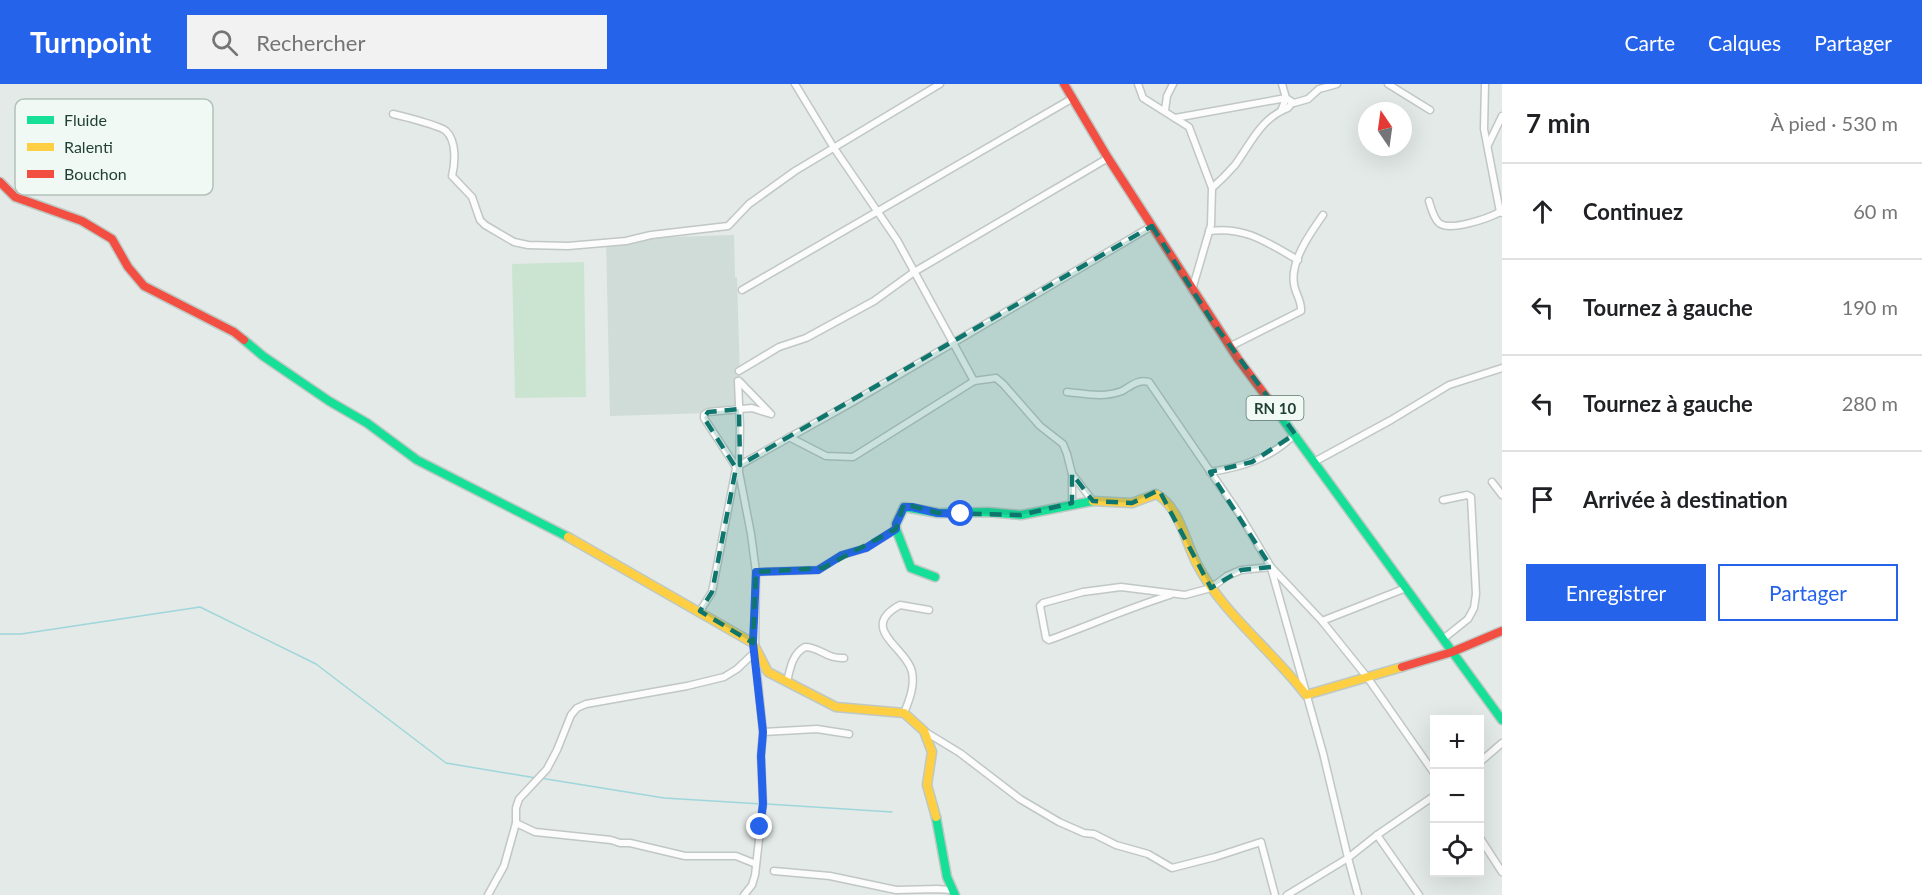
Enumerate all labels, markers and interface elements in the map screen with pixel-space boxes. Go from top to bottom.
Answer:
search box [187,15,607,69]
text: Turnpoint [30,25,151,59]
icon: search [208,26,241,59]
text: Rechercher [256,29,365,56]
text: Carte [1624,30,1675,55]
text: Calques [1708,30,1781,55]
text: Partager [1814,30,1892,55]
legend [15,99,213,195]
north arrow [1358,102,1412,156]
text: 7 min [1526,107,1590,139]
text: Fluide [64,110,107,129]
text: À pied · 530 m [1770,111,1898,135]
text: Ralenti [64,137,113,156]
text: Bouchon [64,164,127,183]
icon: ahead [1526,195,1559,228]
text: Continuez [1583,198,1683,225]
text: 60 m [1853,199,1898,223]
icon: left [1526,291,1559,324]
text: Tournez à gauche [1583,294,1753,321]
text: 190 m [1842,295,1898,319]
icon: left [1526,387,1559,420]
text: Tournez à gauche [1583,390,1753,417]
text: 280 m [1842,391,1898,415]
road number: RN 10 [1246,396,1304,420]
icon: arrive [1526,483,1559,516]
text: Arrivée à destination [1583,486,1788,513]
route start [947,500,973,526]
button: Enregistrer [1526,564,1706,621]
button: Partager [1718,564,1898,621]
map controls [1430,715,1484,877]
button: + [1430,715,1484,769]
button: − [1430,769,1484,823]
route end [746,813,772,839]
button: locate [1430,823,1484,877]

